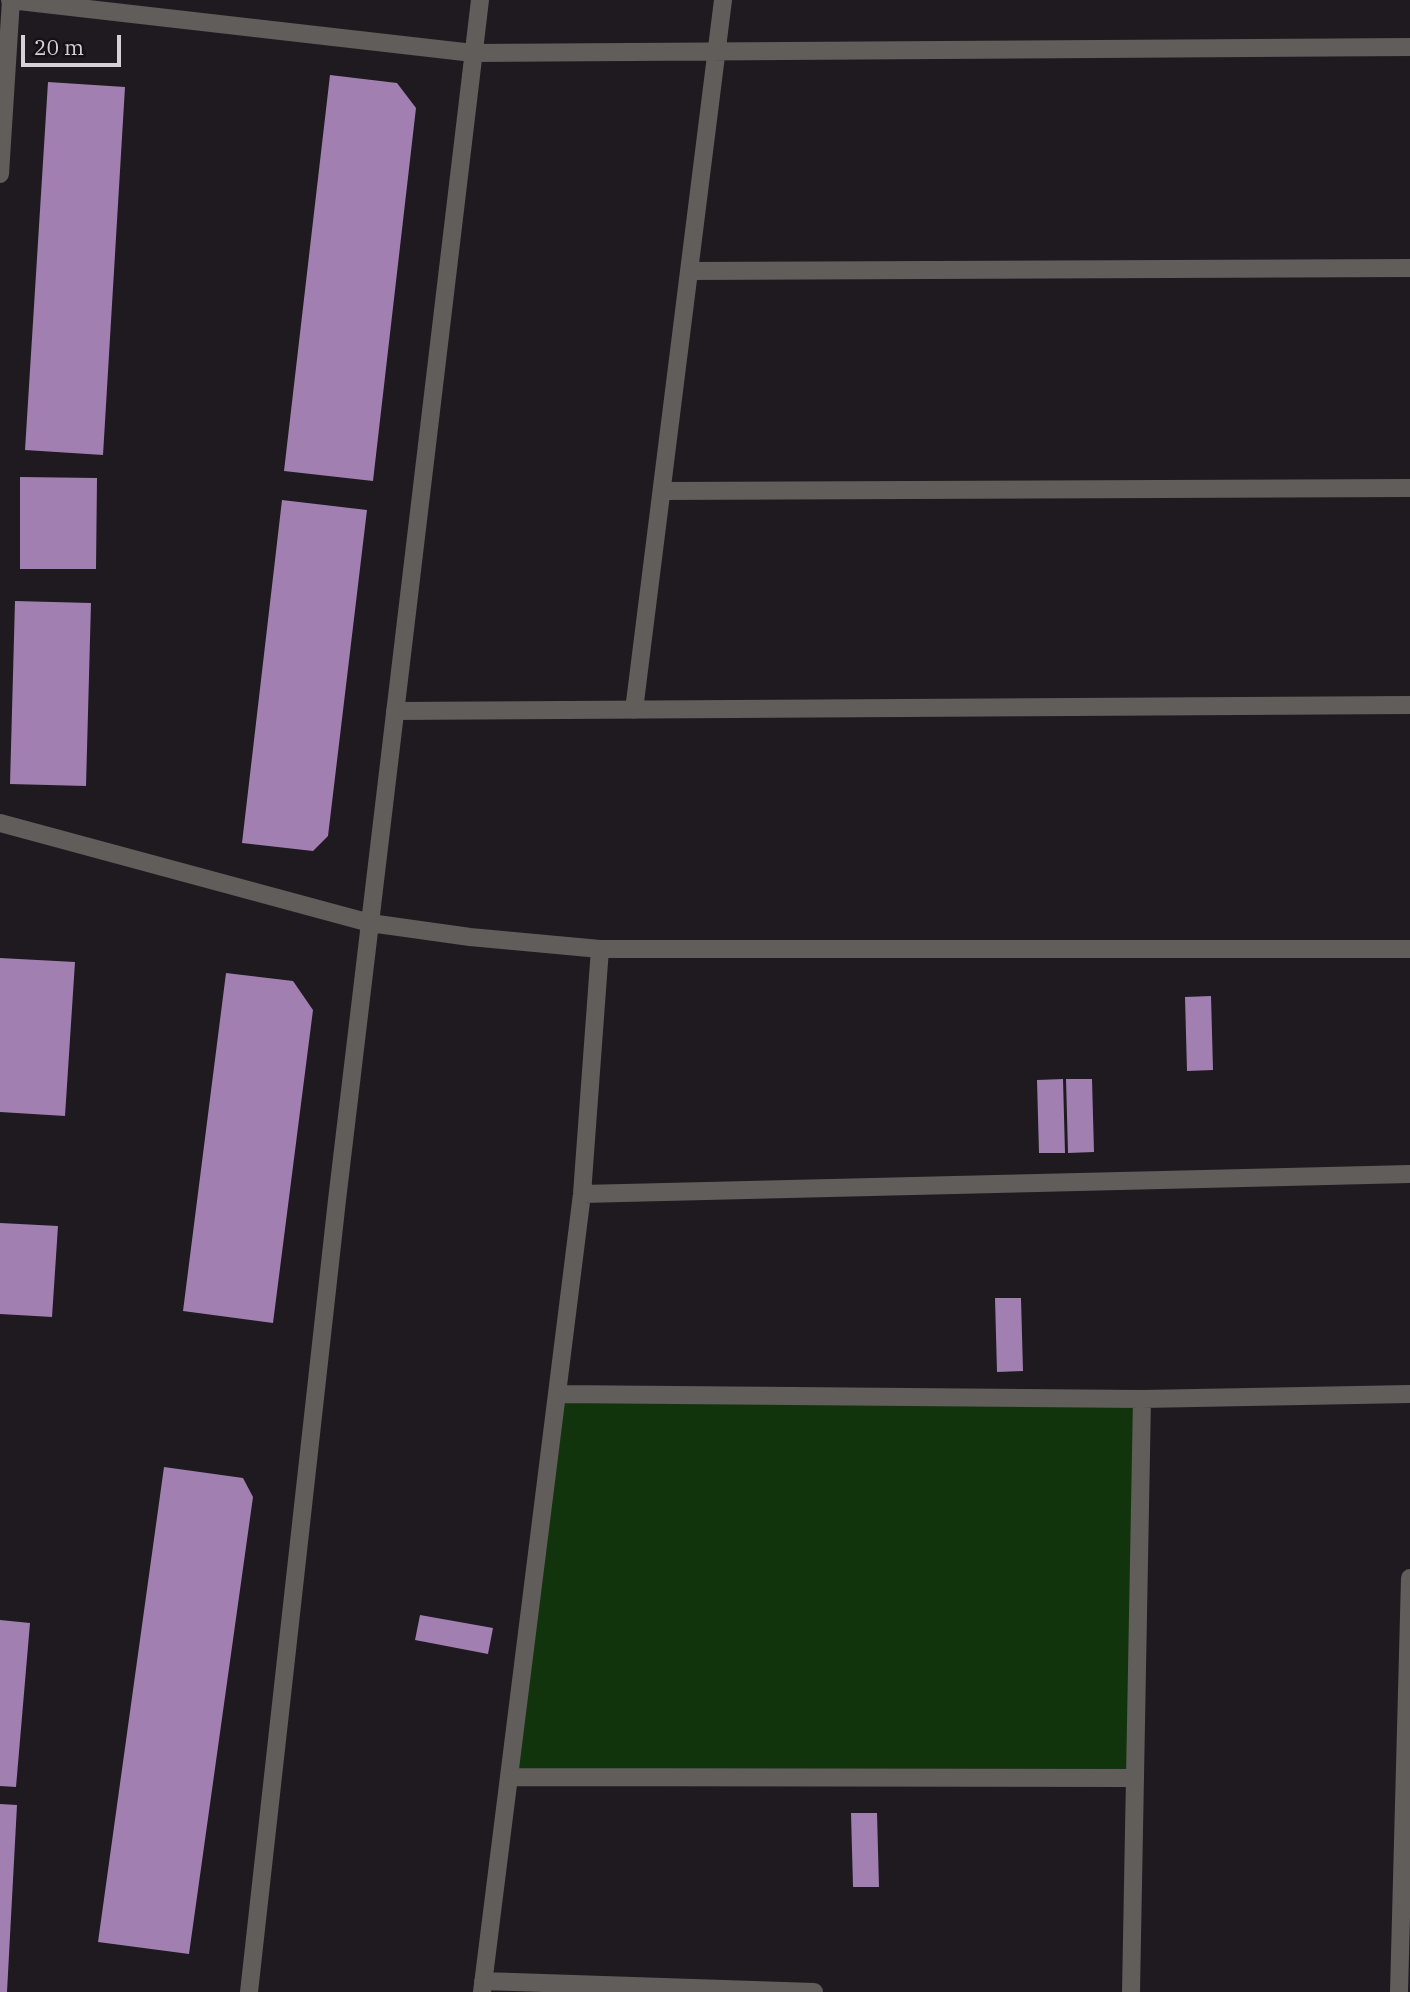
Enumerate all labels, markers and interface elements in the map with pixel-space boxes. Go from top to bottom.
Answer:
scale bar [24,21,124,65]
text: 20 m [34,33,84,61]

